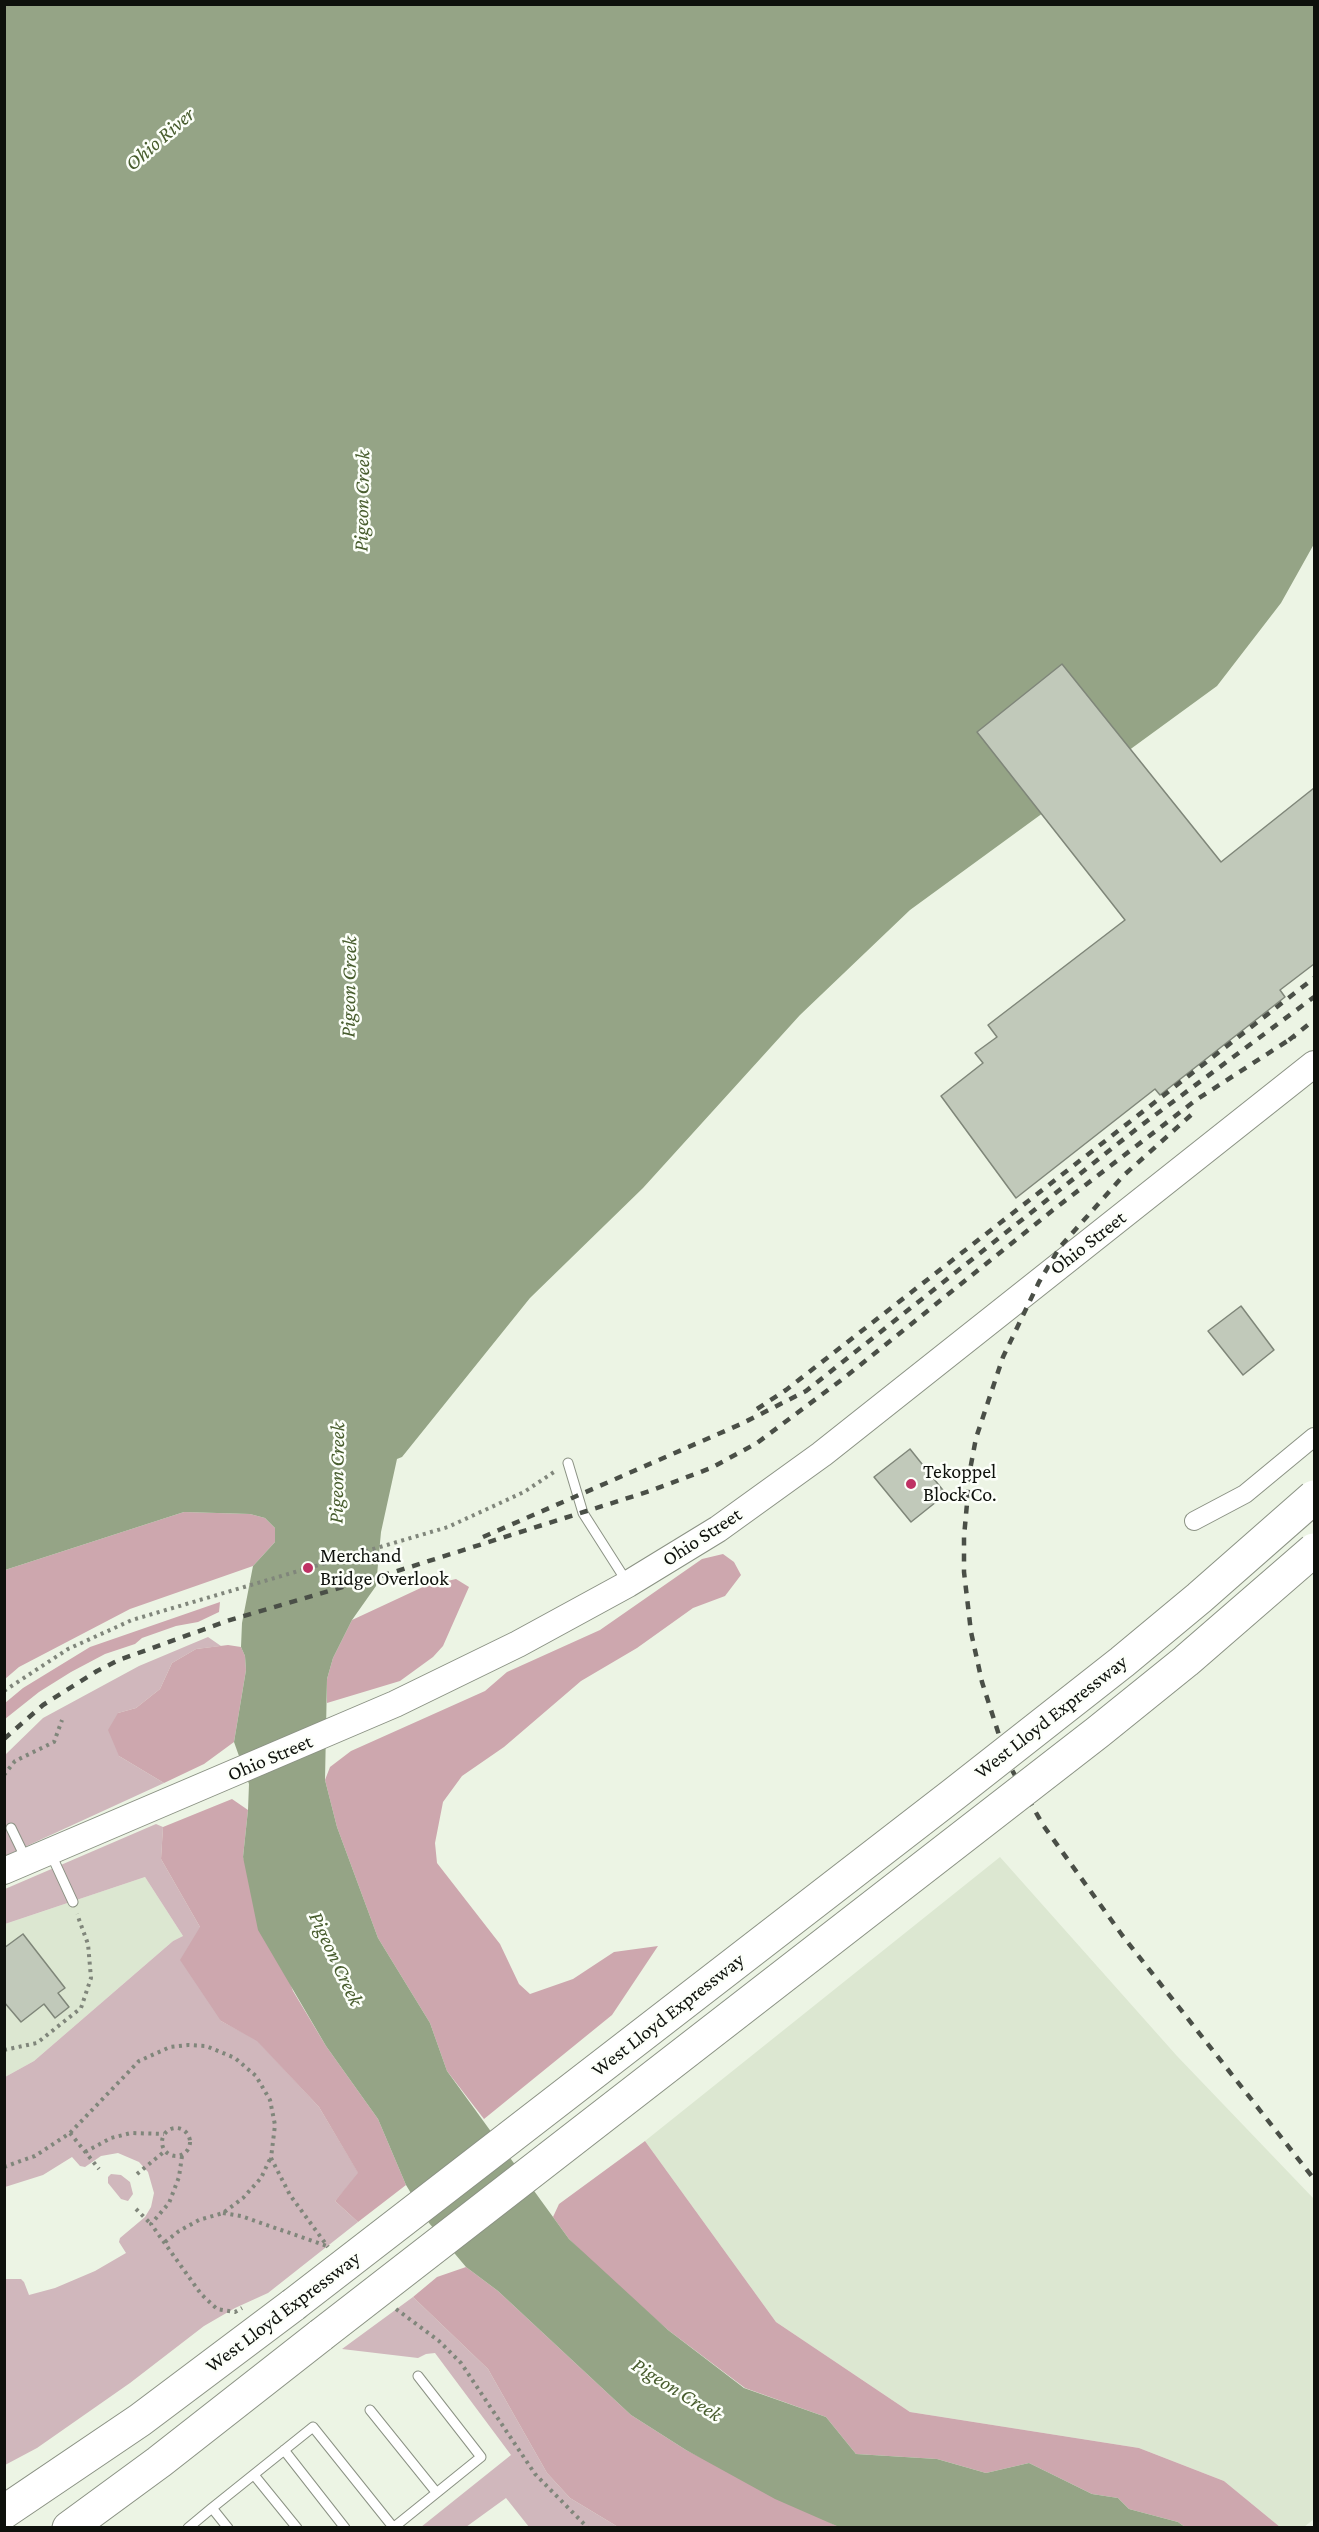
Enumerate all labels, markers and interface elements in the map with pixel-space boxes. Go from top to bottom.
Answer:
water label: Ohio River [120,102,200,176]
water label: Pigeon Creek [349,450,375,552]
water label: Pigeon Creek [336,936,362,1038]
street label: Ohio Street [1045,1206,1131,1280]
water label: Pigeon Creek [324,1422,350,1524]
place label: Tekoppel Block Co. [923,1460,997,1507]
marker: Tekoppel Block Co. [904,1477,918,1491]
street label: Ohio Street [658,1502,746,1572]
place label: Merchand Bridge Overlook [320,1544,449,1591]
marker: Merchand Bridge Overlook [301,1561,315,1575]
street label: West Lloyd Expressway [970,1650,1132,1784]
street label: Ohio Street [224,1729,316,1787]
water label: Pigeon Creek [303,1908,369,2010]
street label: West Lloyd Expressway [587,1948,749,2082]
street label: West Lloyd Expressway [201,2246,365,2378]
water label: Pigeon Creek [627,2352,727,2428]

